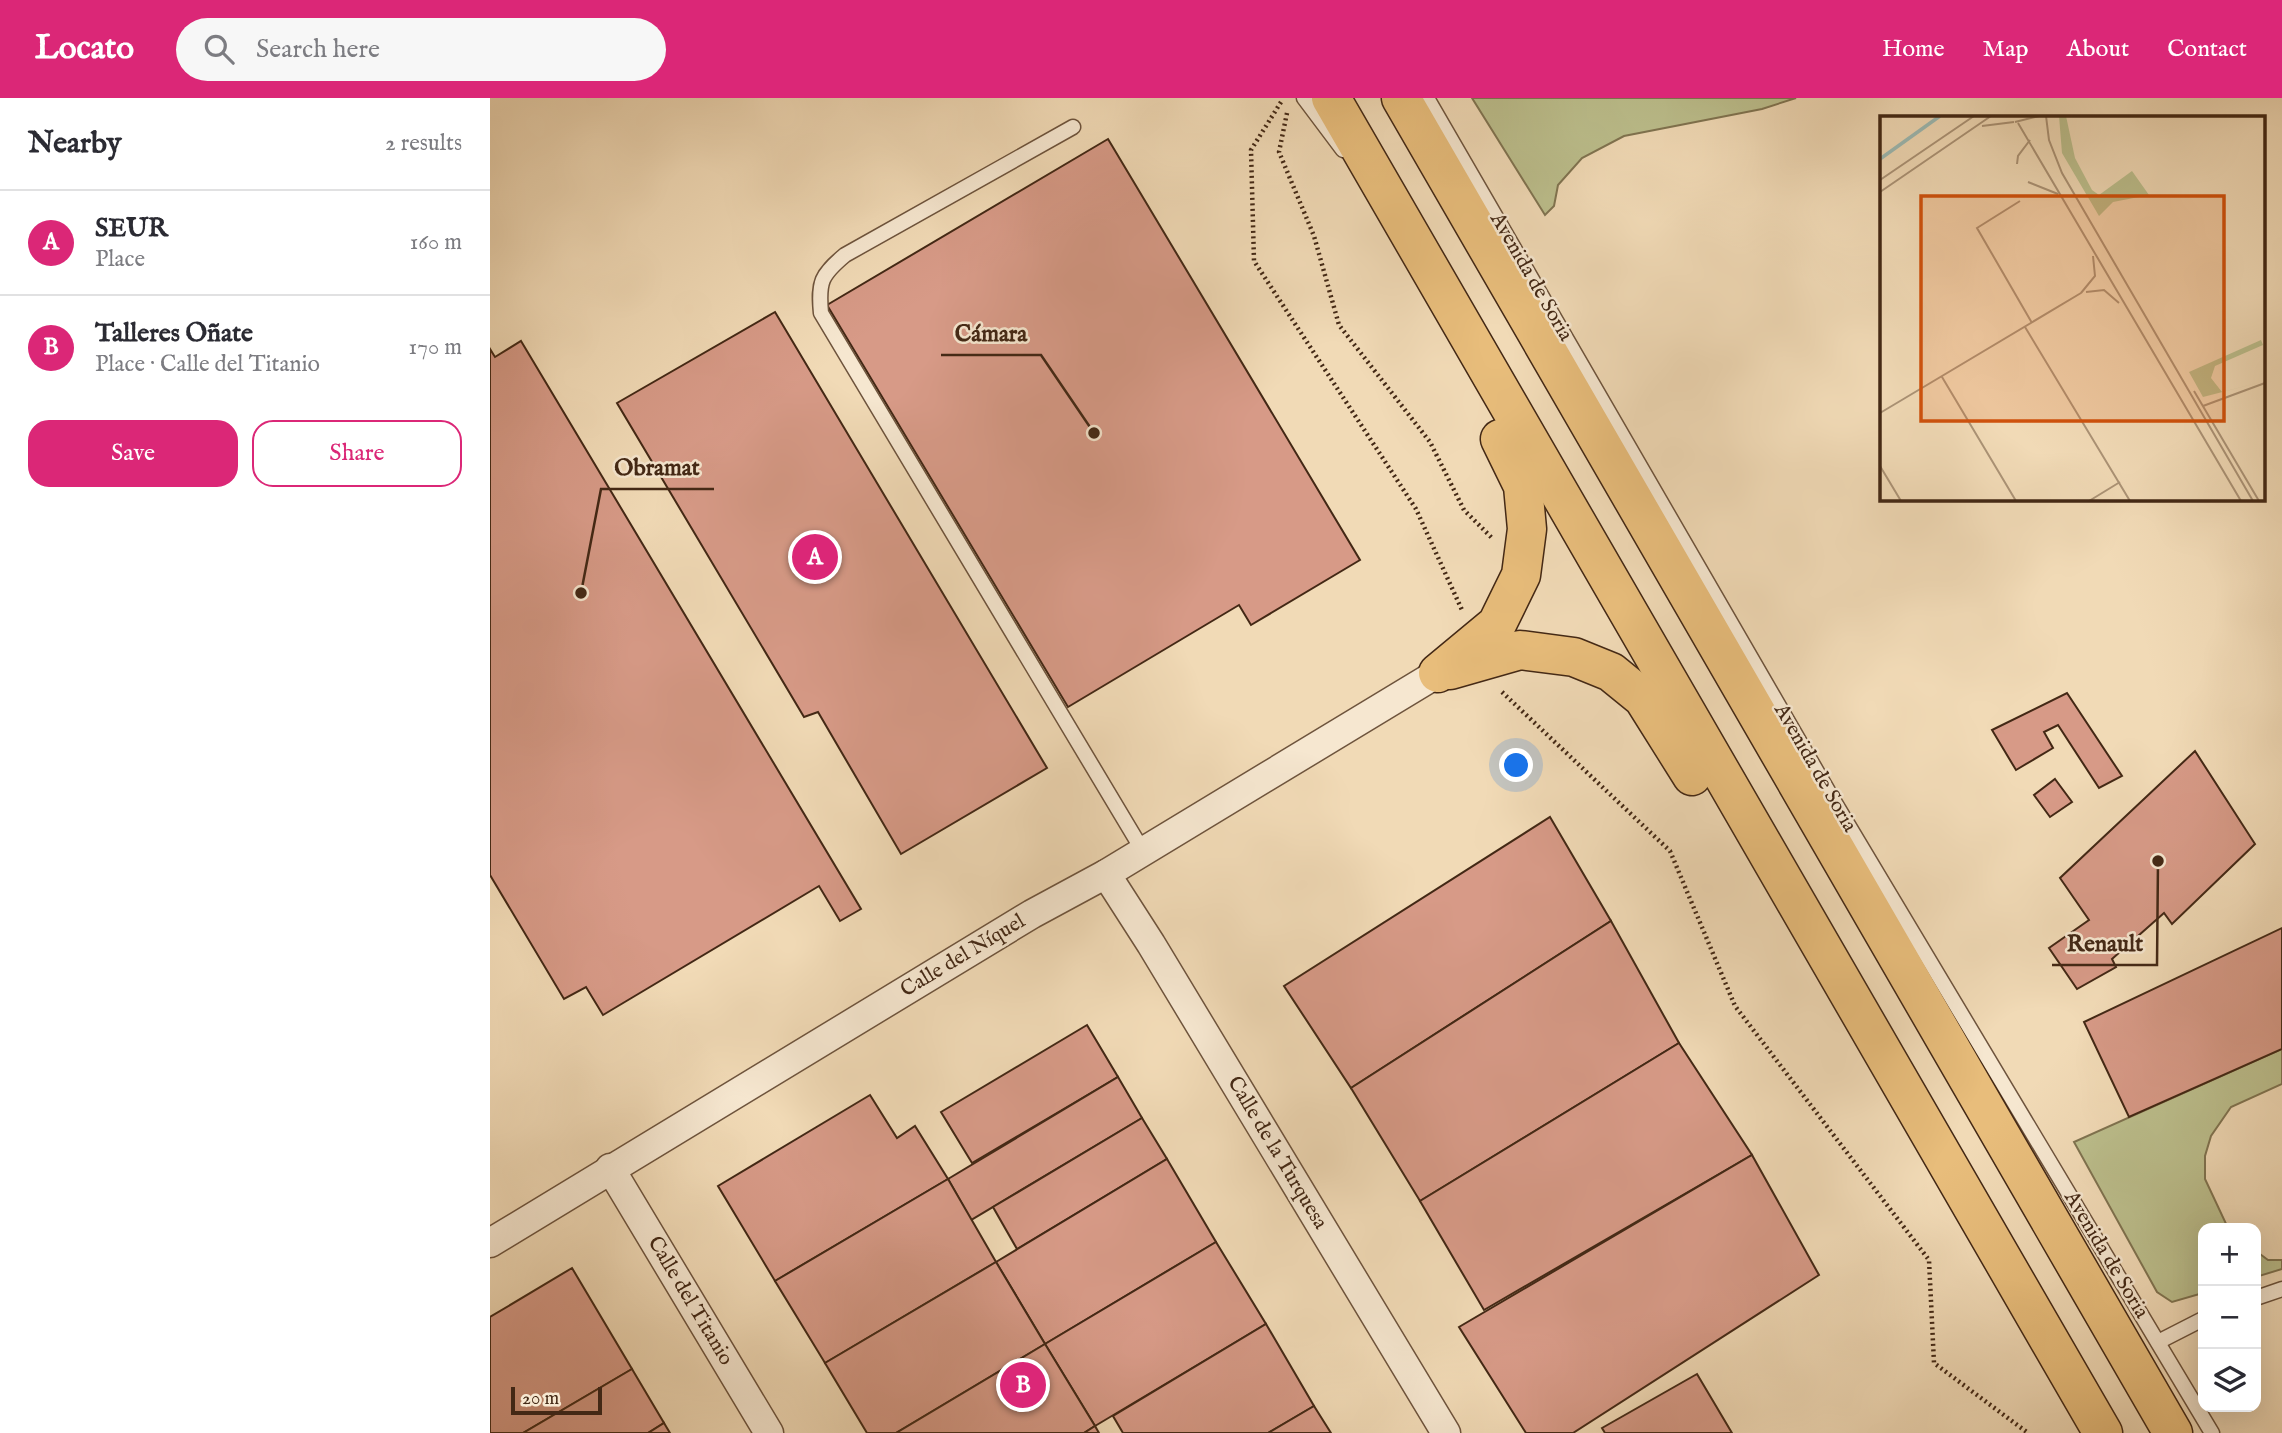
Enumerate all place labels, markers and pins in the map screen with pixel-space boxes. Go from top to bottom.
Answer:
callout: Cámara [941,311,1041,355]
callout: Obramat [601,445,714,489]
pin: A [792,531,838,583]
callout: Renault [2052,921,2157,965]
pin: B [1000,1359,1046,1411]

